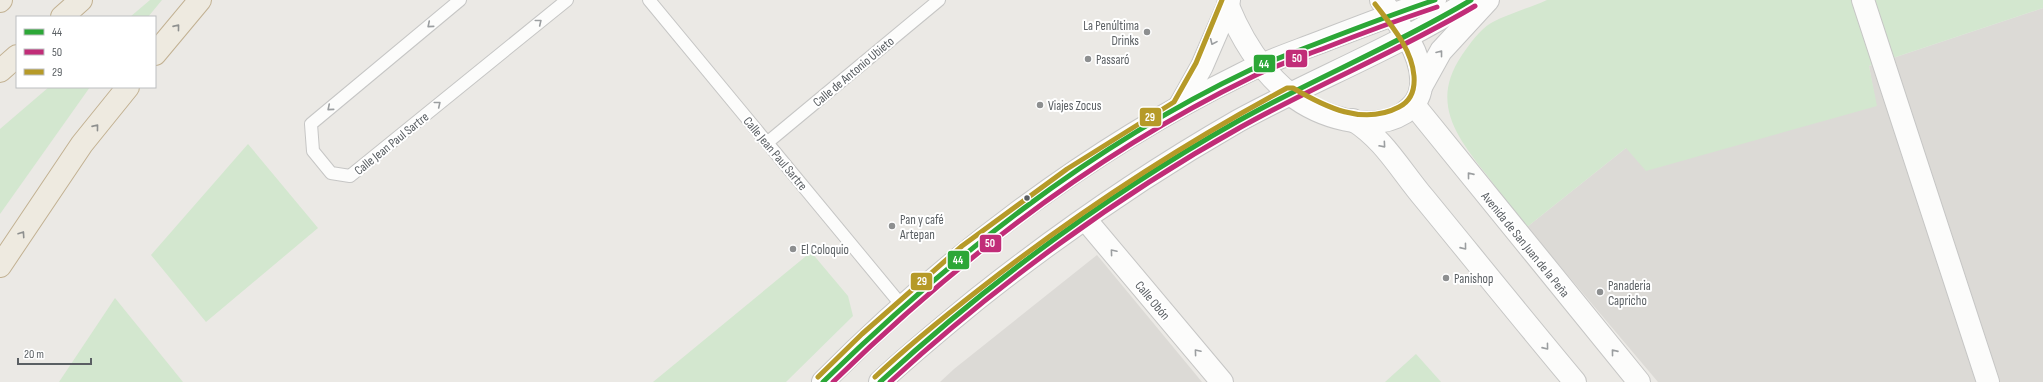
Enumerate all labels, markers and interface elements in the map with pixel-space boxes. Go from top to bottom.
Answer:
legend [16,16,156,88]
place label: La Penúltima Drinks [1083,18,1139,49]
one-way arrow [427,20,434,27]
one-way arrow [535,20,542,27]
one-way arrow [173,24,180,31]
text: 44 [52,25,62,40]
marker: La Penúltima Drinks [1142,27,1152,37]
street label: Calle de Antonio Ubieto [810,33,897,110]
one-way arrow [1210,37,1218,45]
text: 50 [52,45,62,60]
line badge: 50 [1285,49,1308,68]
one-way arrow [1436,50,1443,57]
place label: Passaró [1096,52,1129,68]
text: 50 [1292,52,1302,65]
marker: Passaró [1083,54,1093,64]
line badge: 44 [1253,54,1276,73]
text: 44 [1259,58,1269,71]
text: 29 [52,65,62,80]
place label: Viajes Zocus [1048,98,1102,114]
marker: Viajes Zocus [1035,100,1045,110]
one-way arrow [434,102,441,109]
one-way arrow [327,103,334,110]
line badge: 29 [1139,107,1162,127]
street label: Calle Jean Paul Sartre [351,109,432,179]
text: 29 [1145,111,1155,124]
street label: Calle Jean Paul Sartre [740,114,811,194]
one-way arrow [91,124,98,132]
one-way arrow [1378,140,1385,148]
one-way arrow [1468,172,1475,179]
street label: Avenida de San Juan de la Peña [1477,188,1573,301]
unlabelled marker [1022,193,1032,203]
place label: Pan y café Artepan [899,212,944,243]
marker: Pan y café Artepan [887,221,897,231]
one-way arrow [17,231,24,238]
line badge: 50 [979,234,1002,253]
text: 50 [985,237,995,250]
place label: El Coloquio [801,242,849,258]
one-way arrow [1459,242,1466,249]
marker: El Coloquio [788,244,798,254]
line badge: 44 [947,250,970,270]
one-way arrow [1111,250,1118,257]
text: 44 [953,254,963,267]
place label: Panishop [1454,271,1493,287]
line badge: 29 [910,272,933,291]
marker: Panishop [1441,273,1451,283]
text: 29 [917,275,927,288]
street label: Calle Obón [1131,278,1173,323]
place label: Panaderia Capricho [1608,278,1651,309]
marker: Panaderia Capricho [1595,287,1605,297]
scale bar [18,340,91,366]
one-way arrow [1541,342,1548,350]
text: 20 m [24,347,44,362]
one-way arrow [1194,349,1201,357]
one-way arrow [1612,349,1619,356]

